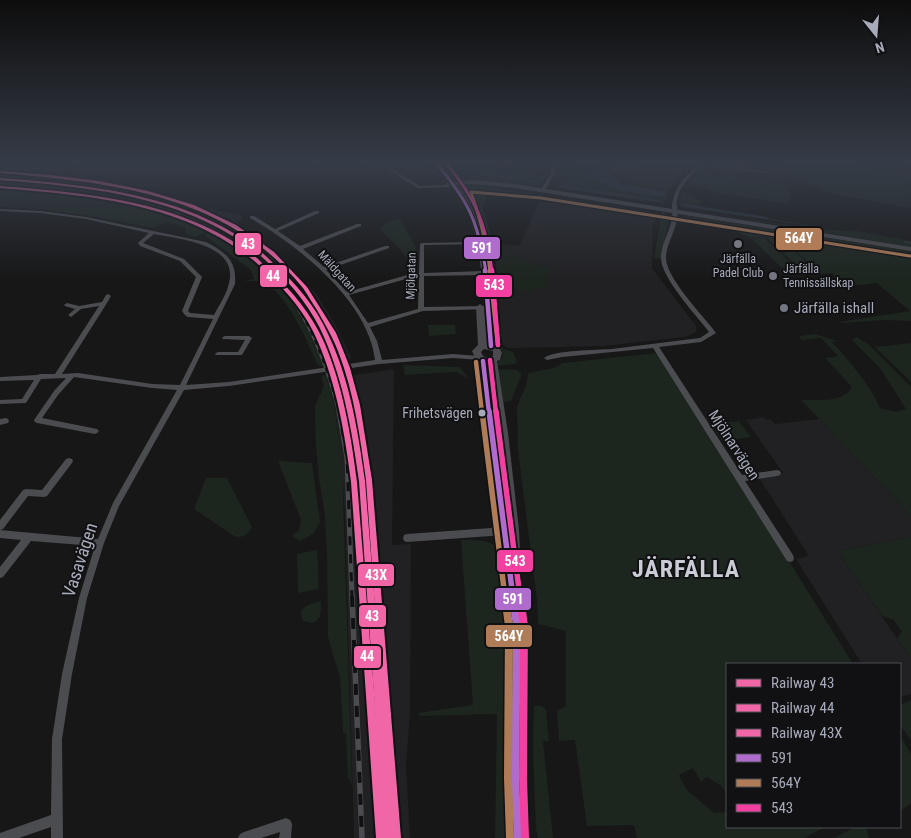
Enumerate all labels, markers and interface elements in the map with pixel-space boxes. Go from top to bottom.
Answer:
north arrow [851,10,901,60]
text: N [873,39,886,56]
line badge: 564Y [775,227,823,251]
text: 564Y [785,230,814,246]
line badge: 43 [234,232,262,256]
text: 43 [241,236,255,252]
line badge: 591 [463,236,501,260]
marker: Järfälla Padel Club [732,238,744,250]
text: 591 [471,240,493,256]
street label: Mäldgatan [315,248,359,295]
street label: Mjölgatan [403,252,419,300]
place label: Järfälla Padel Club [713,252,763,280]
place label: Järfälla Tennissällskap [783,262,854,290]
line badge: 44 [259,264,288,288]
text: 44 [266,268,280,284]
marker: Järfälla Tennissällskap [767,270,779,282]
line badge: 543 [475,274,513,298]
text: 543 [483,277,505,293]
place label: Järfälla ishall [794,299,874,317]
marker: Järfälla ishall [778,302,790,314]
place label: Frihetsvägen [402,405,473,421]
street label: Mjölnarvägen [705,407,763,483]
marker: Frihetsvägen [477,408,487,418]
street label: Vasavägen [58,520,101,600]
line badge: 543 [496,549,534,573]
text: 543 [504,553,526,569]
district label: JÄRFÄLLA [632,555,740,583]
line badge: 43X [357,563,395,587]
text: 43X [365,567,387,583]
line badge: 591 [494,587,532,611]
text: 591 [502,591,524,607]
line badge: 43 [358,604,387,628]
text: 43 [365,608,379,624]
line badge: 564Y [485,624,533,648]
text: 564Y [495,628,524,644]
line badge: 44 [353,645,382,669]
text: 44 [360,648,374,664]
legend [726,663,901,828]
text: Railway 43 [771,674,834,692]
text: Railway 44 [771,699,834,717]
text: Railway 43X [771,724,843,742]
text: 591 [771,749,793,767]
text: 564Y [771,774,801,792]
text: 543 [771,799,793,817]

